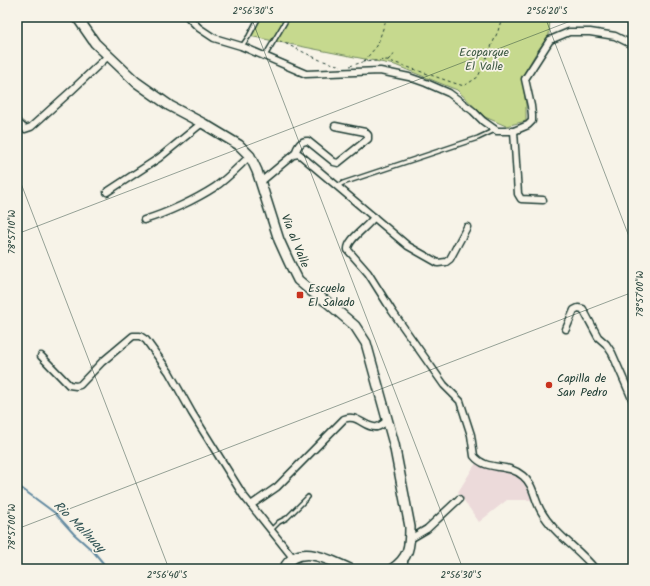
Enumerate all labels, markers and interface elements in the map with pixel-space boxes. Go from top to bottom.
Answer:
text: 2°56'30"S [233,3,274,19]
text: 2°56'20"S [526,3,568,19]
park label: Ecoparque El Valle [459,43,510,76]
text: 78°57'10"W [4,209,20,254]
street label: Via al Valle [276,211,315,271]
text: 78°57'00"W [632,271,648,317]
place label: Escuela El Salado [308,279,355,312]
marker: Escuela El Salado [295,290,305,300]
place label: Capilla de San Pedro [557,369,608,402]
marker: Capilla de San Pedro [544,380,554,390]
water label: Rio Malhuay [48,496,111,559]
text: 78°57'00"W [4,504,20,550]
text: 2°56'40"S [147,567,188,583]
text: 2°56'30"S [441,567,482,583]

